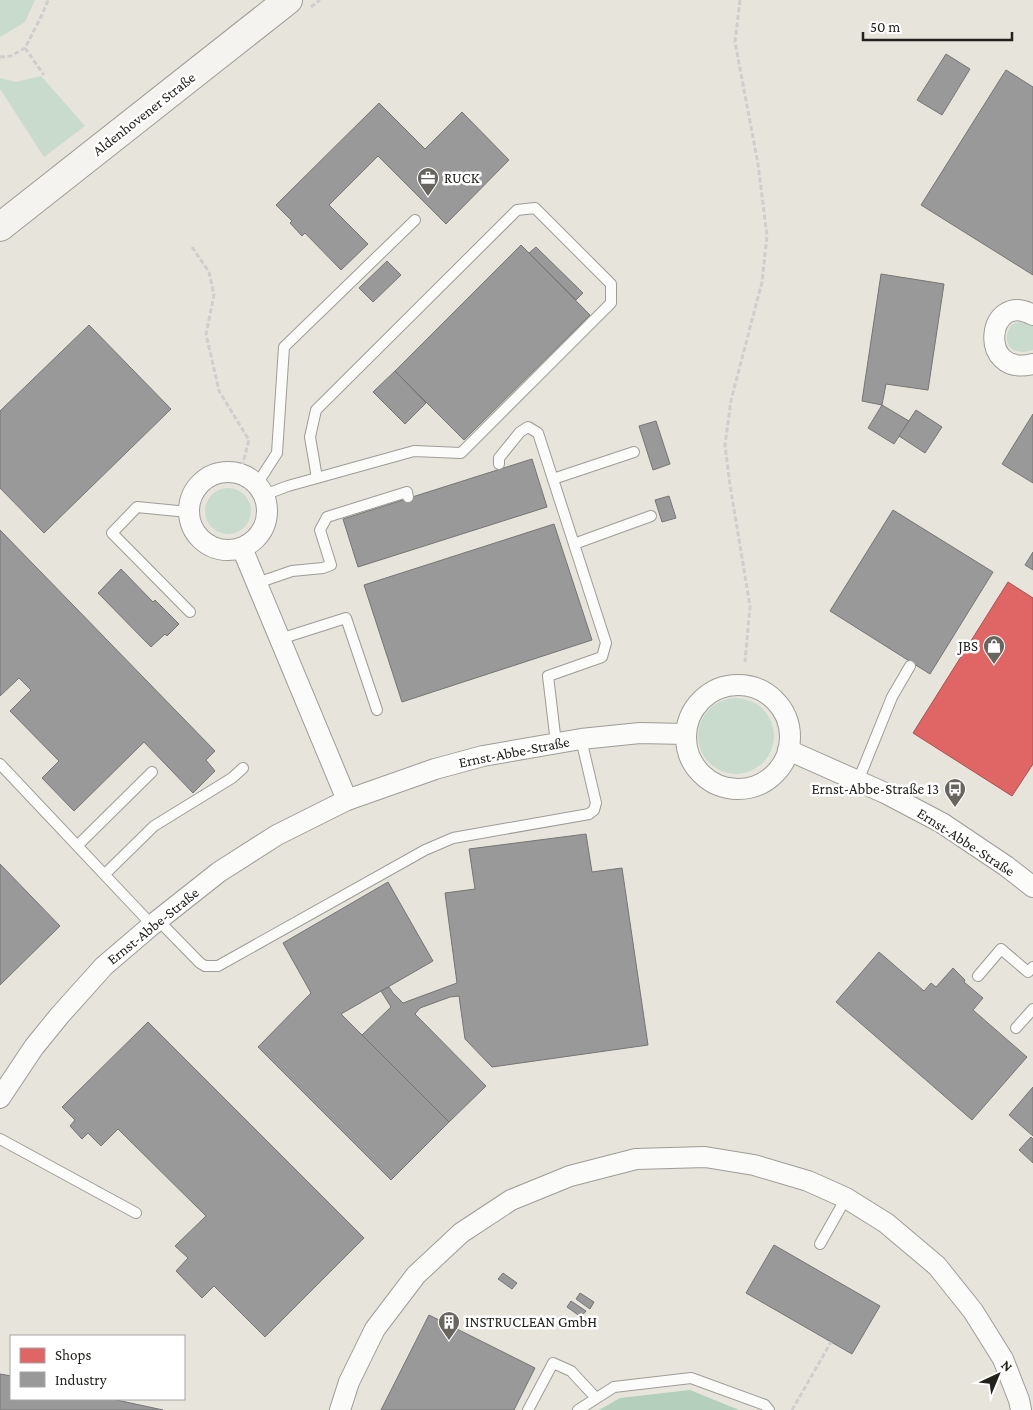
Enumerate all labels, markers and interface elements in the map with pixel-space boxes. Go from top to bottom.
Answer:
scale bar [863,10,1012,42]
text: 50 m [870,19,900,35]
street label: Aldenhovener Straße [90,69,199,159]
office icon: RUCK [416,166,440,197]
place label: RUCK [444,170,480,186]
shop icon: JBS [982,634,1006,665]
place label: JBS [956,638,978,655]
street label: Ernst-Abbe-Straße [457,733,571,771]
bus stop icon: Ernst-Abbe-Straße 13 [943,777,967,808]
place label: Ernst-Abbe-Straße 13 [811,781,939,797]
street label: Ernst-Abbe-Straße [914,805,1018,880]
street label: Ernst-Abbe-Straße [104,884,202,968]
building icon: INSTRUCLEAN GmbH [437,1310,461,1341]
place label: INSTRUCLEAN GmbH [465,1314,597,1330]
legend [10,1335,185,1400]
text: Shops [55,1347,91,1364]
north arrow [973,1350,1023,1400]
text: N [998,1357,1016,1375]
text: Industry [55,1372,107,1389]

